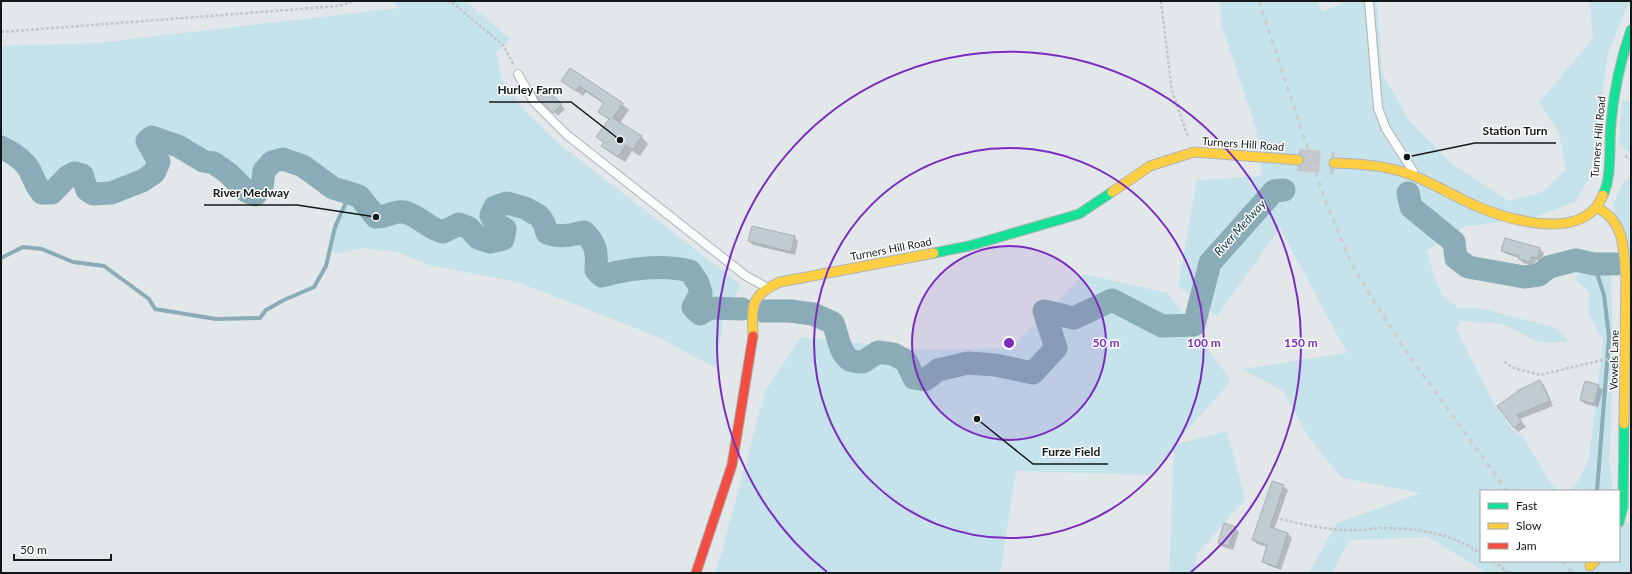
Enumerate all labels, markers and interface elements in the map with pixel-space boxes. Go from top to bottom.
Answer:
callout: Hurley Farm [489,78,571,102]
text: Hurley Farm [497,82,563,97]
street label: Turners Hill Road [1587,95,1608,179]
callout: Station Turn [1475,119,1556,143]
text: Station Turn [1483,123,1548,138]
street label: Turners Hill Road [1202,134,1285,153]
callout: River Medway [204,181,297,205]
text: River Medway [213,185,290,200]
water label: River Medway [1210,196,1269,259]
street label: Turners Hill Road [849,234,933,263]
street label: Vowels Lane [1606,330,1621,390]
text: 50 m [1093,335,1119,350]
text: 100 m [1187,335,1221,350]
text: 150 m [1284,335,1318,350]
centre of rings [1002,336,1016,350]
callout: Furze Field [1033,440,1108,464]
text: Furze Field [1042,444,1100,459]
legend [1480,490,1620,562]
text: Fast [1516,498,1538,513]
text: Slow [1516,518,1542,533]
scale bar [14,536,111,562]
text: Jam [1516,538,1537,553]
text: 50 m [20,542,47,557]

